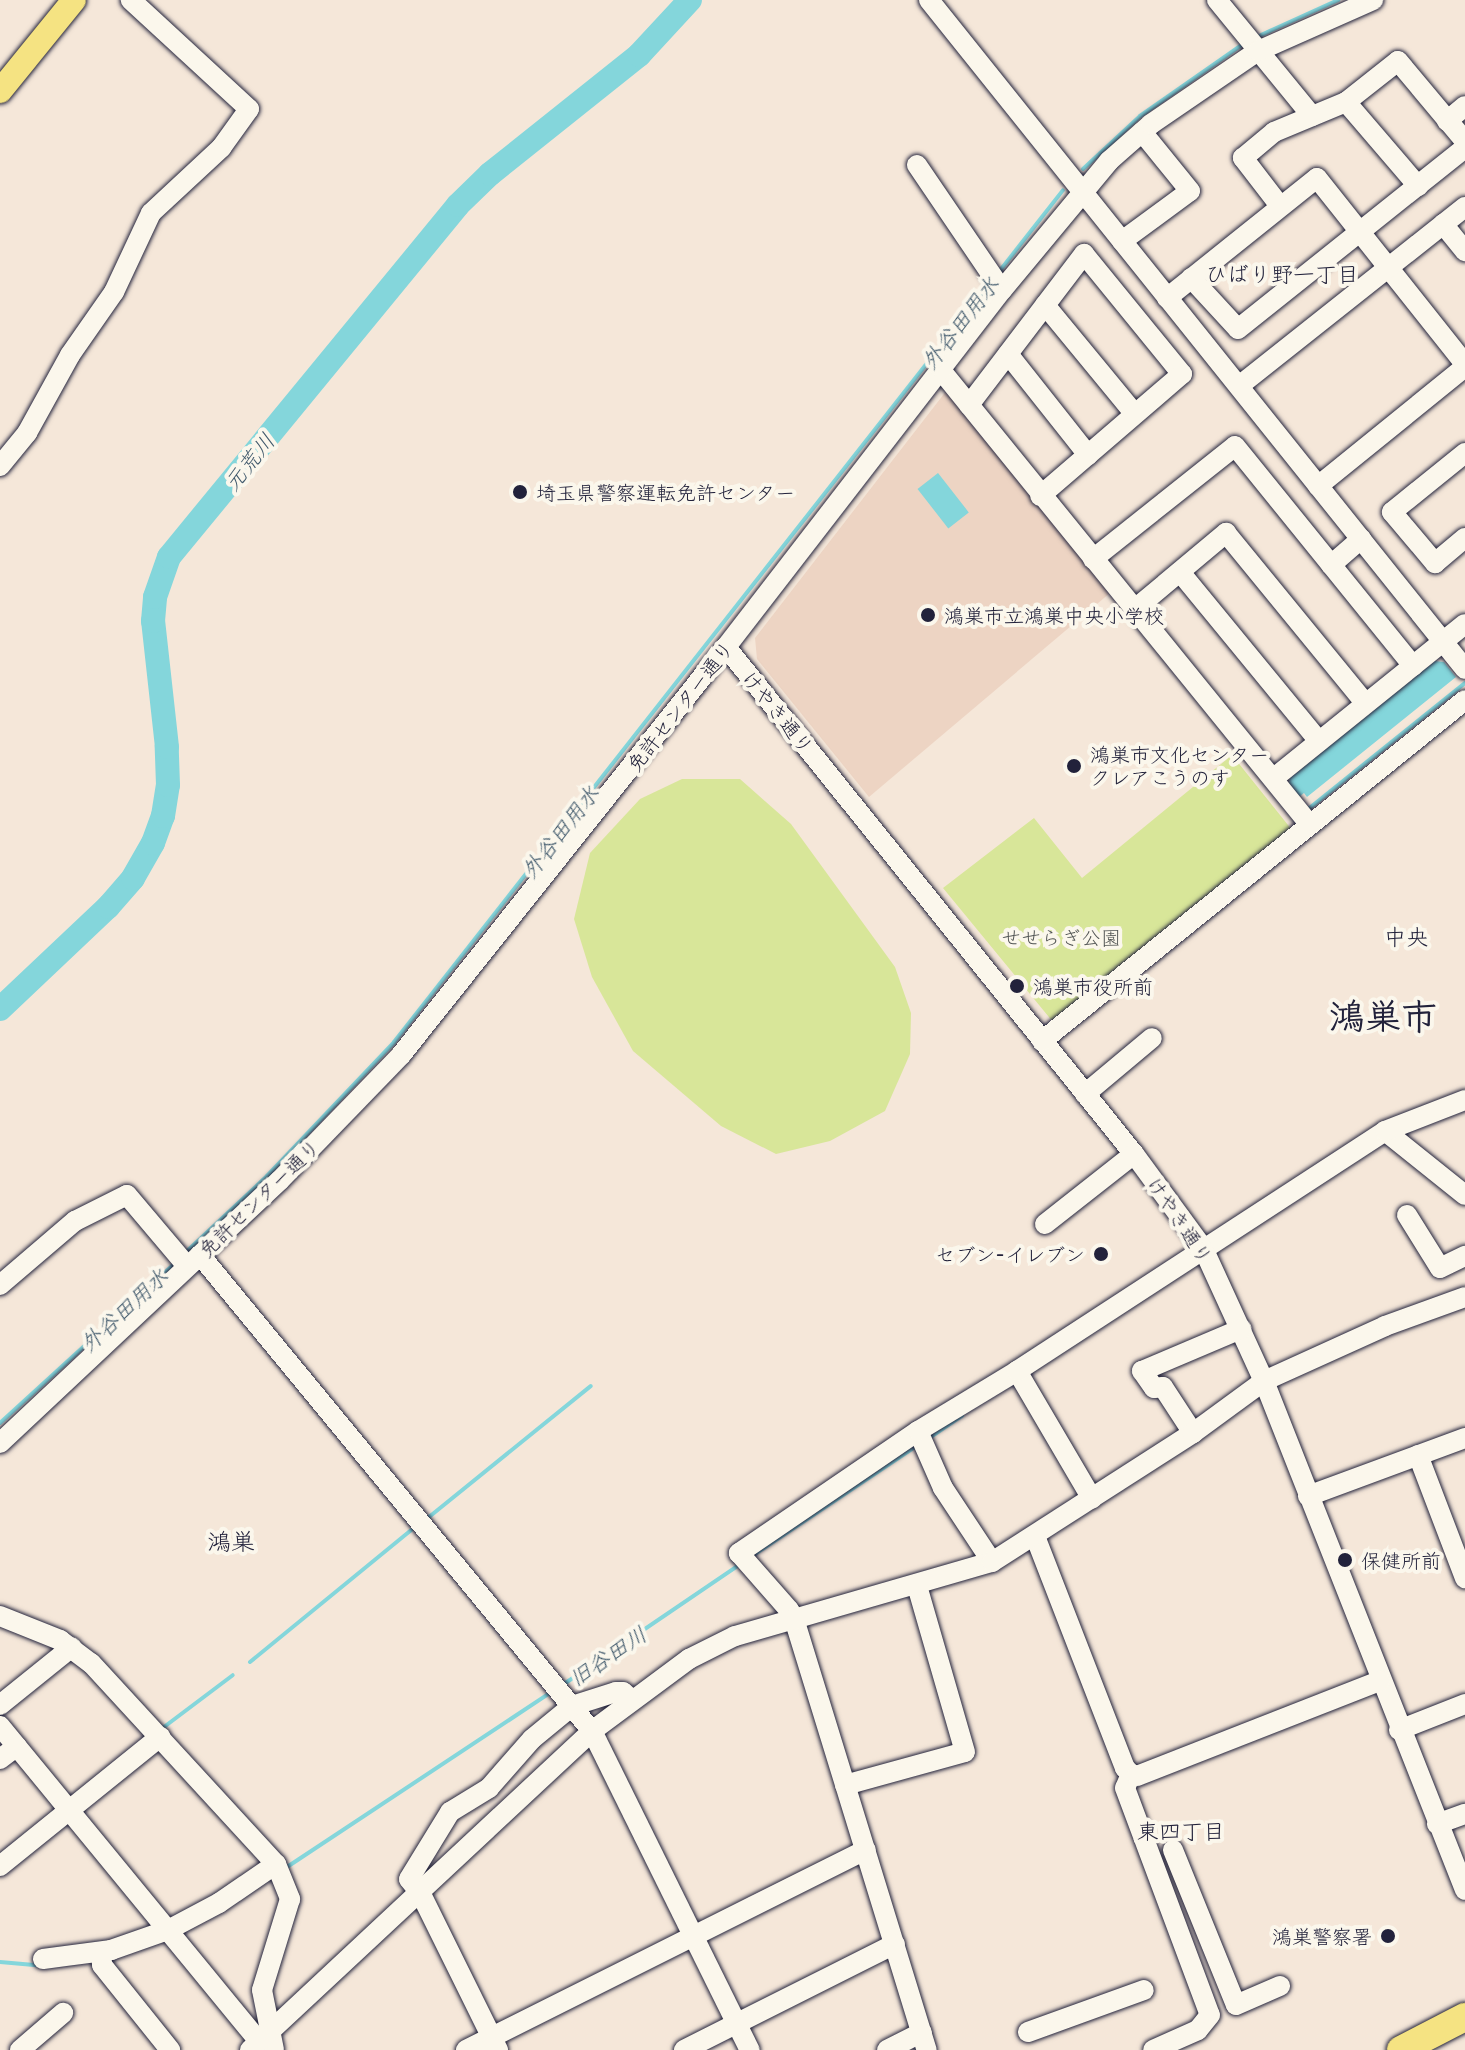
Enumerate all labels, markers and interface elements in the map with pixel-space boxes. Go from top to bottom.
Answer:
district label: ひばり野一丁目 [1205,260,1359,286]
water label: 外谷田用水 [915,271,1003,373]
water label: 元荒川 [217,427,279,495]
place label: 埼玉県警察運転免許センター [536,480,796,504]
marker: 埼玉県警察運転免許センター [511,483,529,501]
place label: 鴻巣市立鴻巣中央小学校 [944,603,1164,627]
marker: 鴻巣市立鴻巣中央小学校 [919,606,937,624]
street label: 免許センター通り [621,636,739,776]
street label: けやき通り [737,666,819,758]
place label: 鴻巣市文化センター クレアこうのす [1090,742,1270,789]
marker: 鴻巣市文化センター クレアこうのす [1065,757,1083,775]
water label: 外谷田用水 [515,780,603,882]
district label: 中央 [1384,923,1428,949]
park label: せせらぎ公園 [1001,925,1121,949]
place label: 鴻巣市役所前 [1033,974,1153,998]
marker: 鴻巣市役所前 [1008,977,1026,995]
district label: 鴻巣市 [1329,993,1437,1037]
street label: 免許センター通り [193,1134,325,1262]
street label: けやき通り [1142,1172,1218,1268]
place label: セブン-イレブン [935,1242,1085,1266]
marker: セブン-イレブン [1092,1245,1110,1263]
water label: 外谷田用水 [74,1262,172,1356]
district label: 鴻巣 [207,1527,255,1555]
place label: 保健所前 [1361,1548,1441,1572]
marker: 保健所前 [1336,1551,1354,1569]
water label: 旧谷田川 [563,1619,651,1691]
district label: 東四丁目 [1137,1817,1225,1843]
place label: 鴻巣警察署 [1272,1924,1372,1948]
marker: 鴻巣警察署 [1379,1927,1397,1945]

